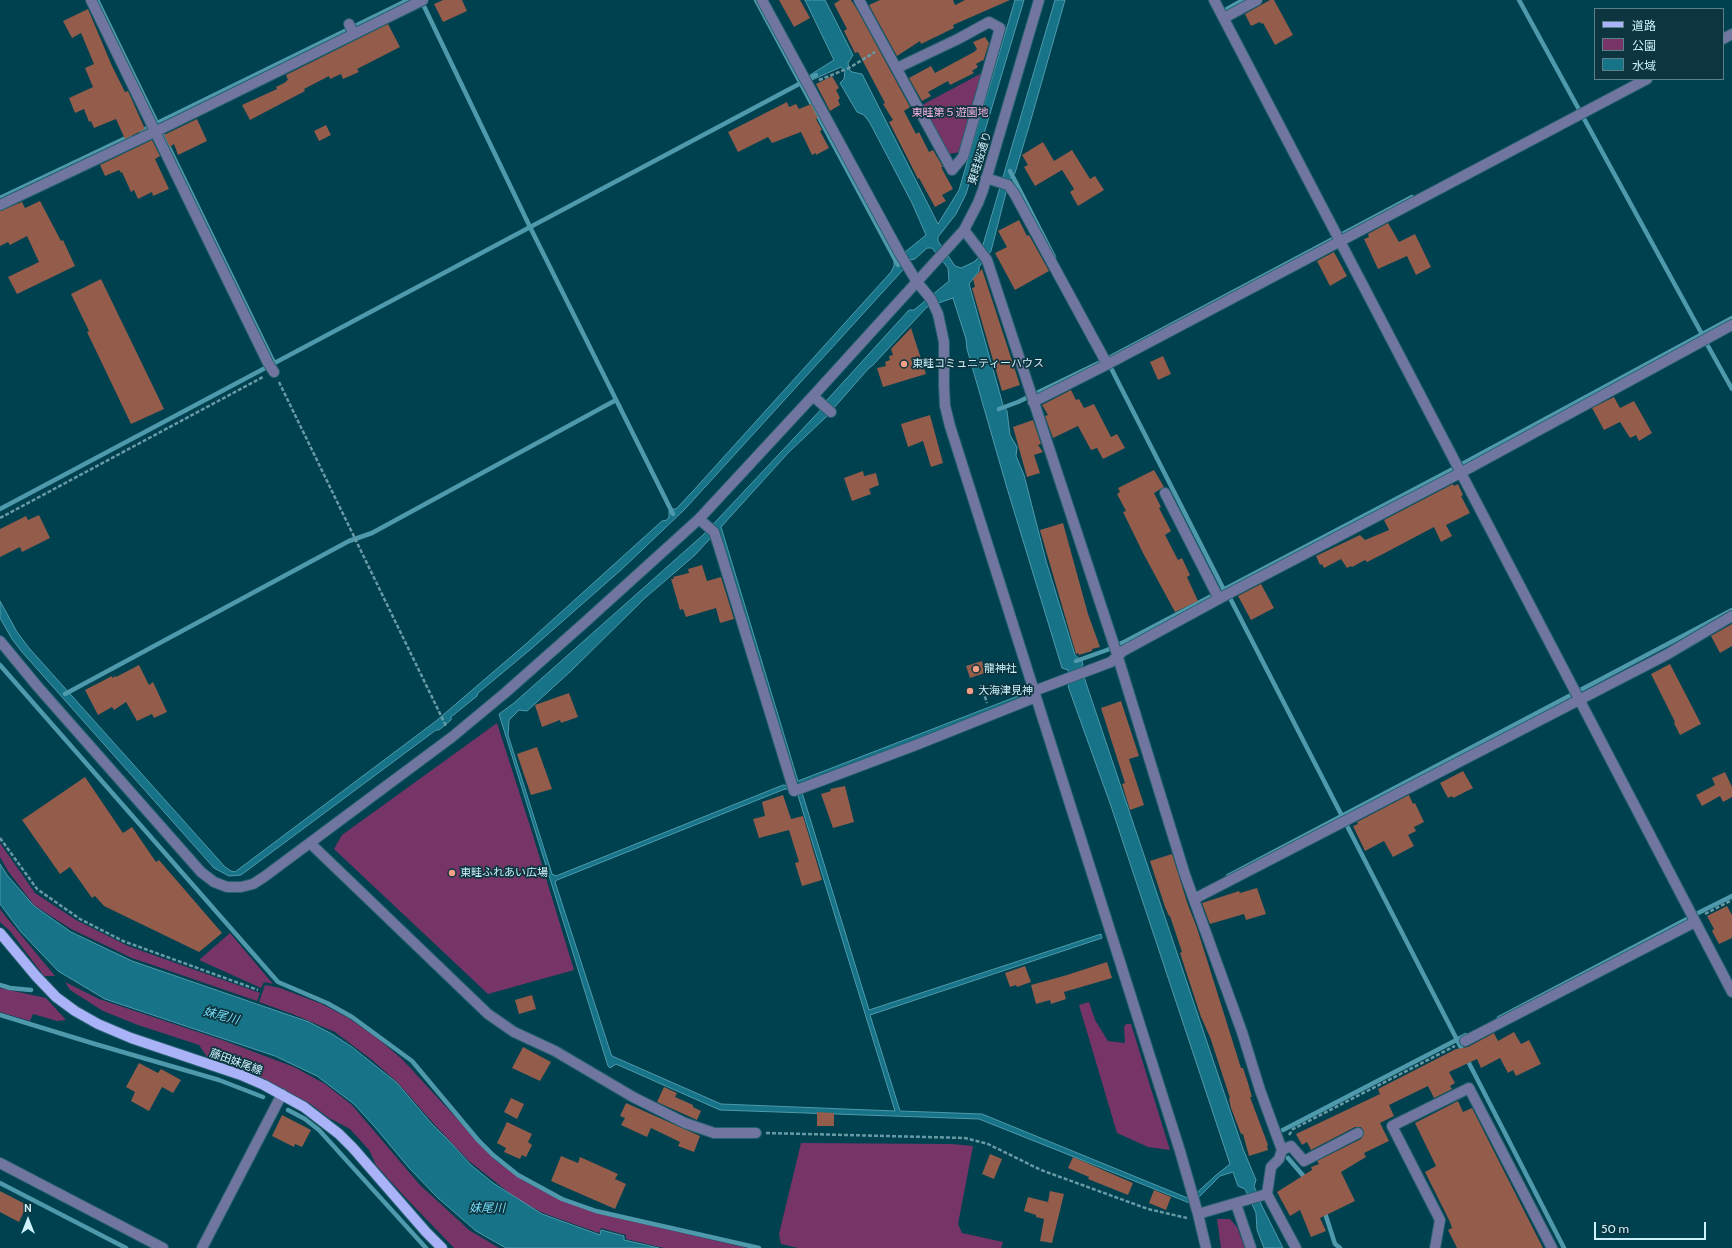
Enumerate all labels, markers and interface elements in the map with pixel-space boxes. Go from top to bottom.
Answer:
legend [1594,8,1724,80]
text: 道路 [1632,18,1656,33]
text: 公園 [1632,38,1656,53]
text: 水域 [1632,58,1656,73]
park label: 東畦第５遊園地 [912,106,988,120]
street label: 東畦桜通り [966,130,994,186]
place label: 東畦コミュニティーハウス [912,357,1044,371]
marker: 東畦コミュニティーハウス [899,359,909,369]
place label: 龍神社 [984,662,1017,676]
marker: 龍神社 [971,664,981,674]
place label: 大海津見神 [978,684,1033,698]
marker: 大海津見神 [965,686,975,696]
place label: 東畦ふれあい広場 [460,866,548,880]
marker: 東畦ふれあい広場 [447,868,457,878]
water label: 妹尾川 [202,1004,240,1028]
street label: 藤田妹尾線 [208,1046,264,1078]
north arrow [8,1200,48,1240]
text: N [24,1201,32,1215]
water label: 妹尾川 [469,1201,505,1215]
scale bar [1596,1214,1708,1240]
text: 50 m [1601,1221,1629,1236]

